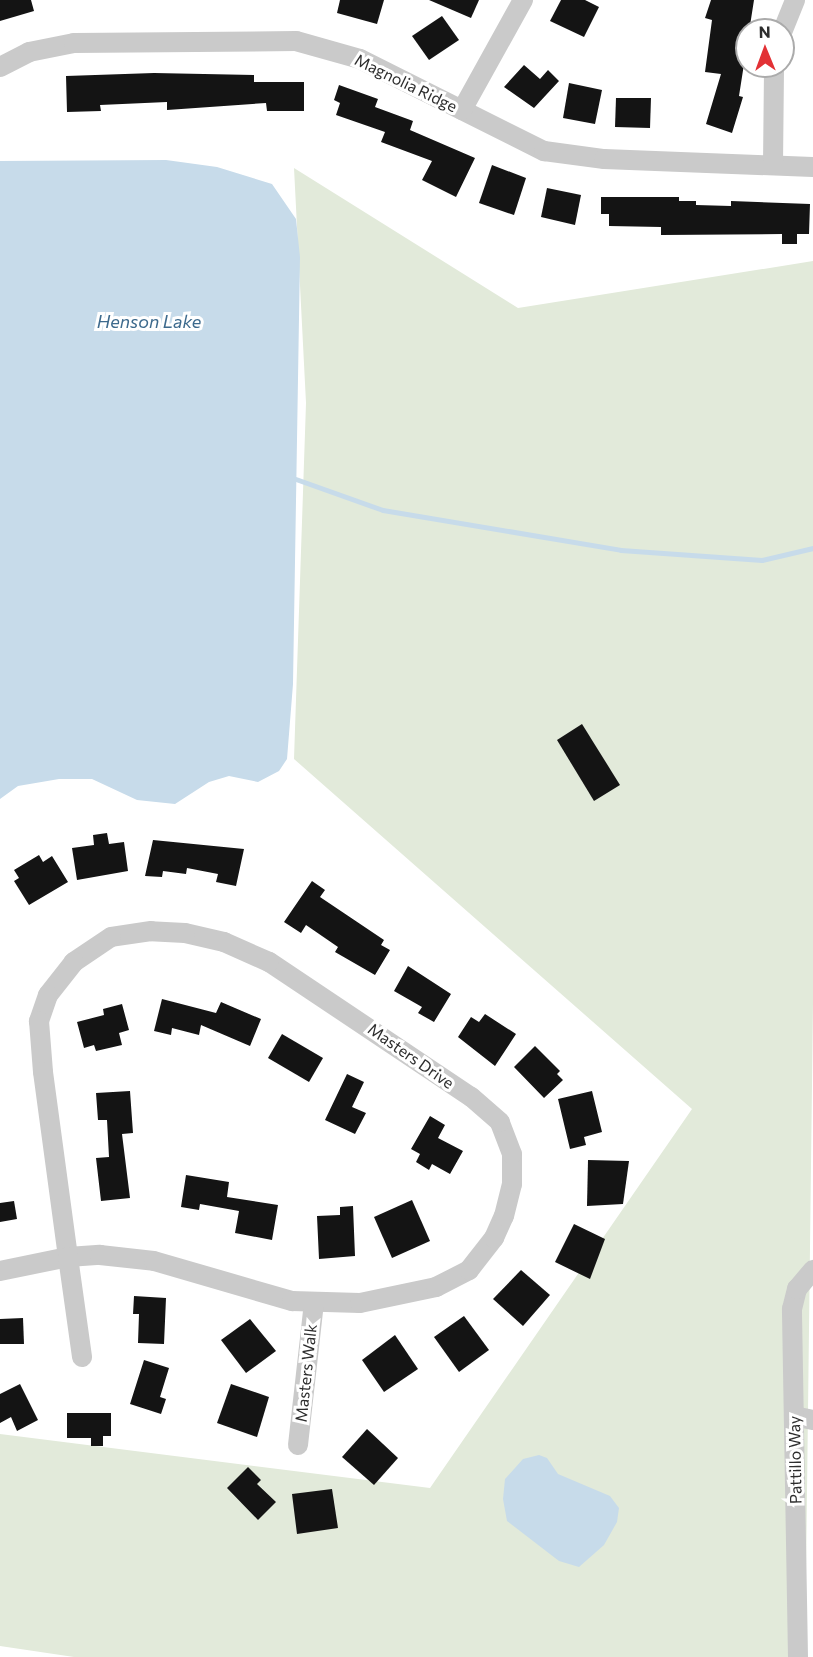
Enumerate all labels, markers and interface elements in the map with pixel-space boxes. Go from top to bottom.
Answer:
north arrow [735,18,795,78]
text: N [759,22,771,41]
street label: Magnolia Ridge [352,50,460,116]
water label: Henson Lake [97,310,201,332]
street label: Masters Drive [364,1019,458,1093]
street label: Masters Walk [291,1323,321,1423]
street label: Pattillo Way [785,1416,805,1504]

